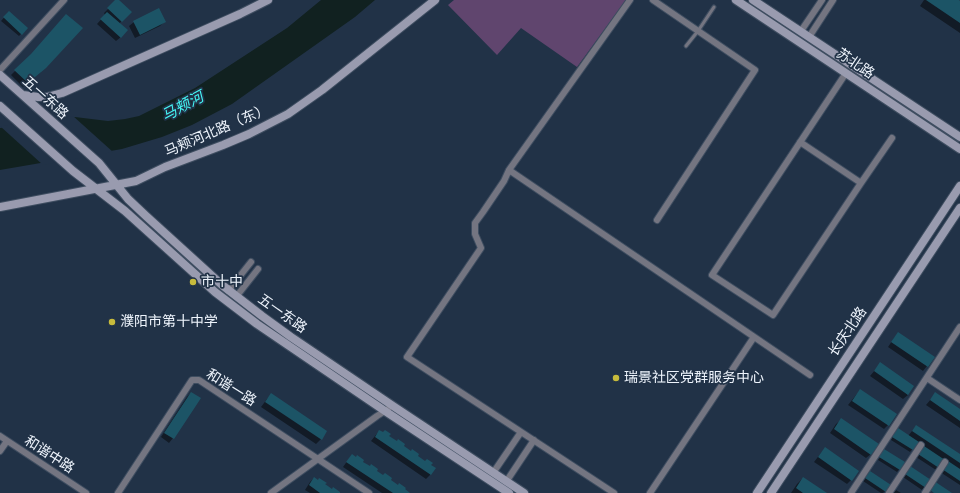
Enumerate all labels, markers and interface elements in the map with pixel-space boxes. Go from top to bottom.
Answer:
street label: 苏北路 [833,45,877,83]
street label: 五一东路 [19,73,71,123]
water label: 马颊河 [159,88,207,126]
street label: 马颊河北路（东） [162,101,272,161]
place label: 市十中 [201,274,243,290]
marker: 市十中 [188,277,198,287]
street label: 五一东路 [254,291,310,337]
street label: 长庆北路 [825,304,871,360]
place label: 濮阳市第十中学 [120,314,218,330]
marker: 濮阳市第十中学 [107,317,117,327]
street label: 和谐一路 [203,366,259,410]
place label: 瑞景社区党群服务中心 [624,370,764,386]
marker: 瑞景社区党群服务中心 [611,373,621,383]
street label: 和谐中路 [21,433,77,477]

